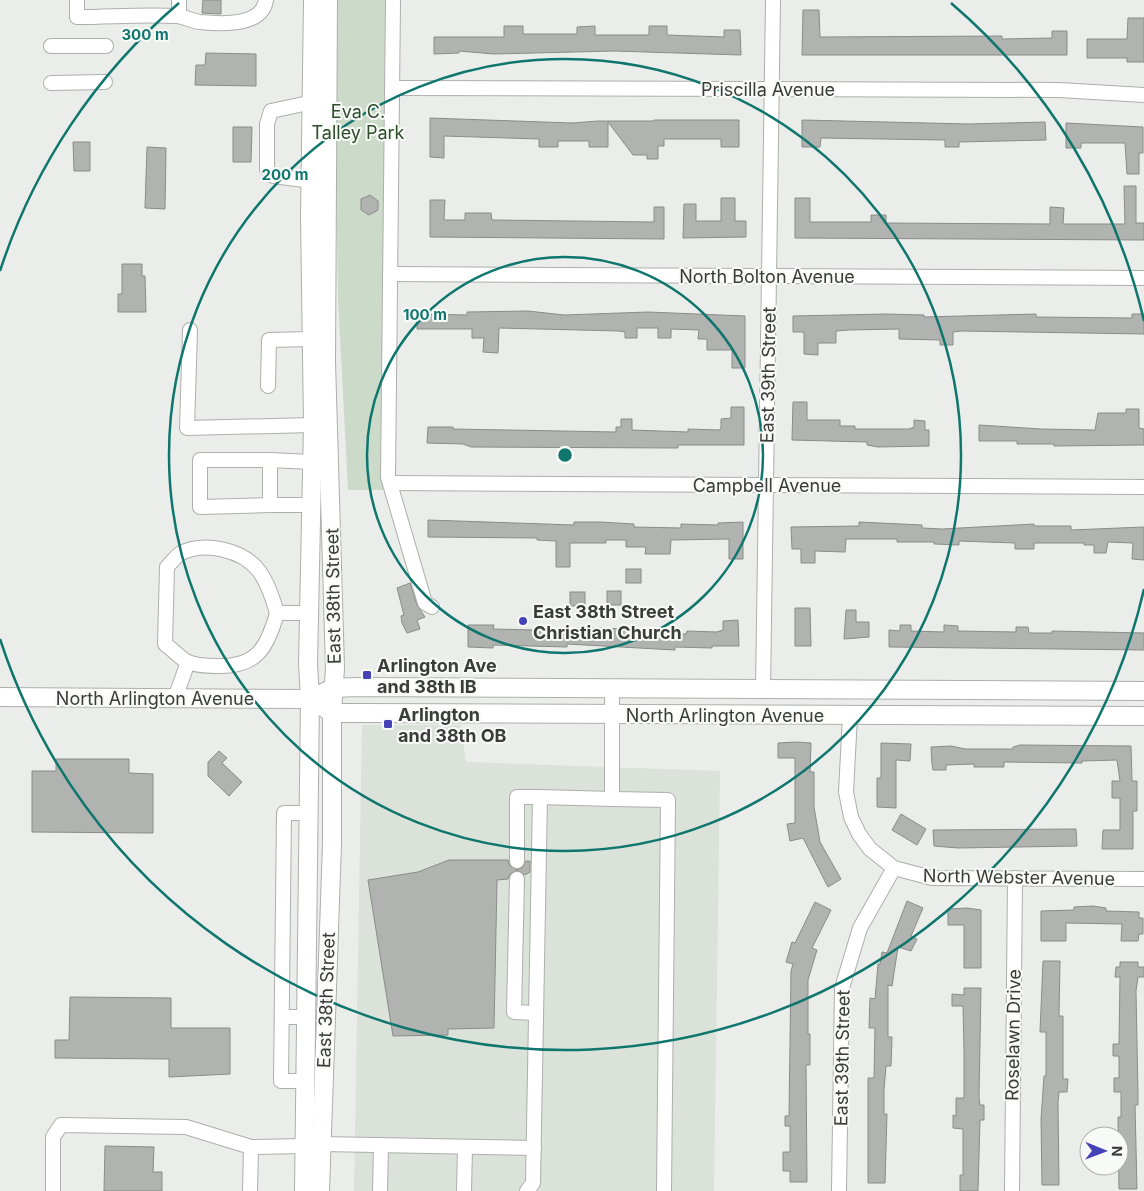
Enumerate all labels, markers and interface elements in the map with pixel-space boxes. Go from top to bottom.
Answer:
text: 300 m [121,25,169,44]
street label: Priscilla Avenue [701,79,835,100]
park label: Eva C. Talley Park [312,101,405,143]
text: 200 m [262,165,308,184]
street label: North Bolton Avenue [679,266,855,287]
text: 100 m [403,305,447,324]
street label: East 39th Street [756,307,780,443]
centre of rings [556,446,574,464]
street label: Campbell Avenue [693,475,841,496]
street label: East 38th Street [321,528,345,664]
place label: East 38th Street Christian Church [533,601,682,643]
marker: East 38th Street Christian Church [517,615,529,627]
place label: Arlington Ave and 38th IB [377,655,497,697]
marker: Arlington Ave and 38th IB [361,669,373,681]
street label: North Arlington Avenue [56,688,254,709]
place label: Arlington and 38th OB [398,704,507,746]
street label: North Arlington Avenue [626,705,824,726]
marker: Arlington and 38th OB [382,718,394,730]
street label: North Webster Avenue [923,865,1115,889]
street label: East 38th Street [313,932,339,1068]
street label: Roselawn Drive [1001,969,1025,1101]
street label: East 39th Street [830,990,854,1126]
north arrow [1079,1126,1129,1176]
text: N [1109,1146,1126,1157]

